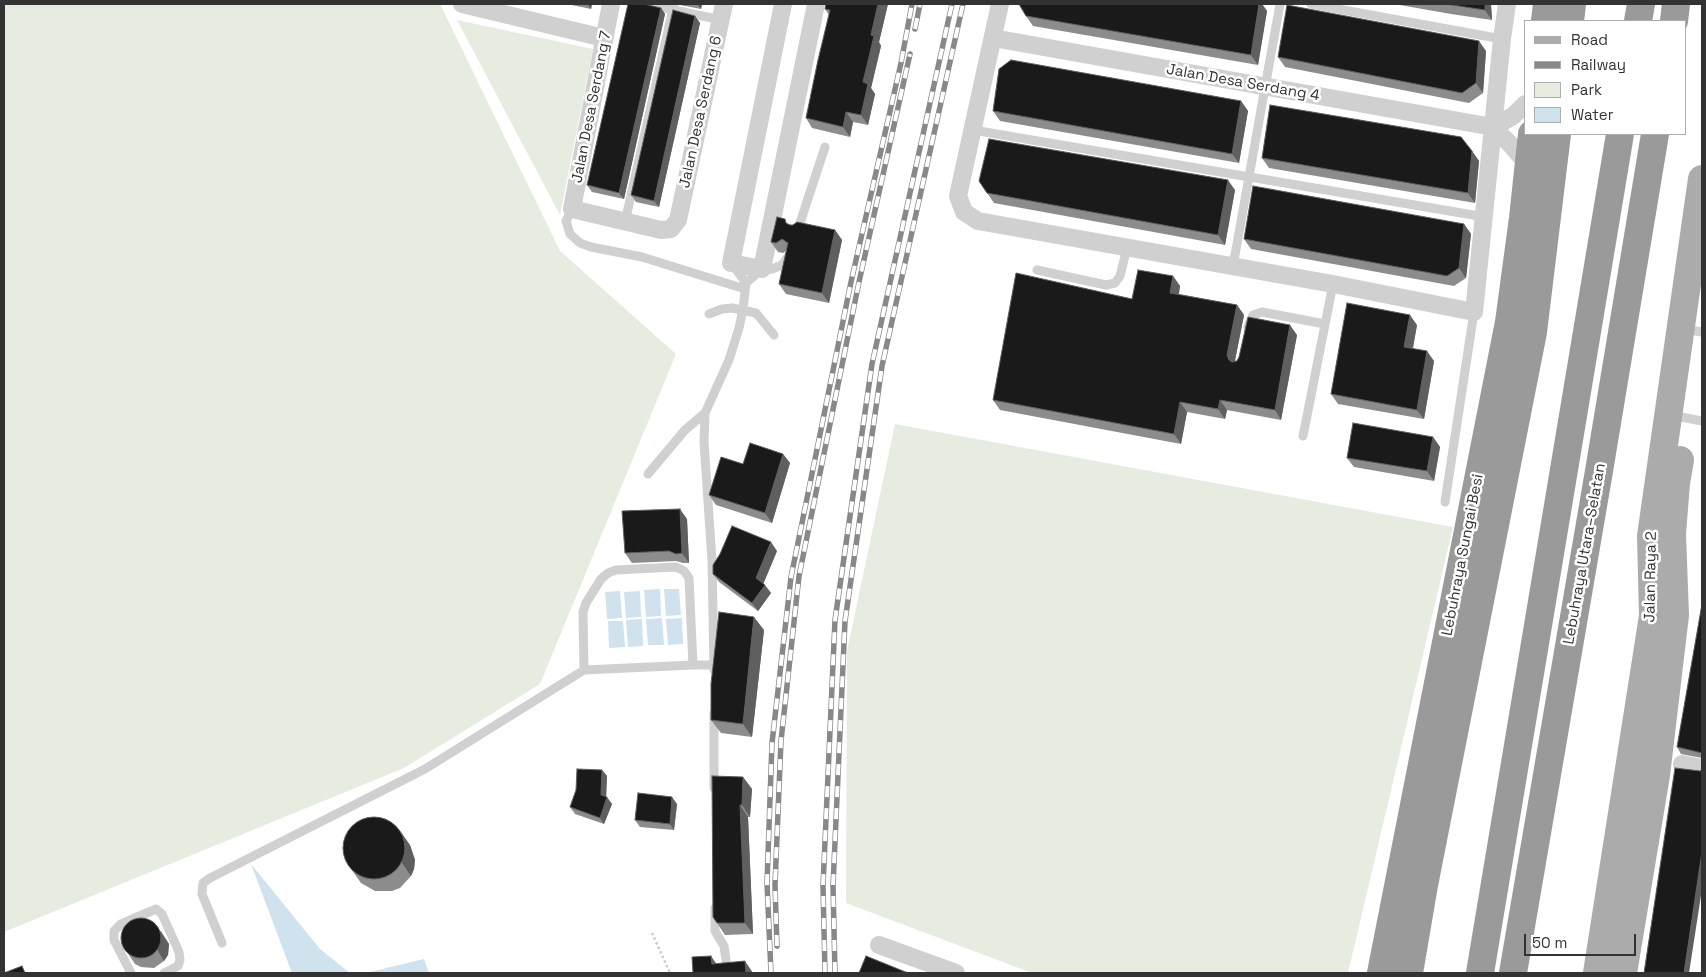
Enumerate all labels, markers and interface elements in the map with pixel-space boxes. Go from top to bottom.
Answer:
legend [1524,20,1686,135]
street label: Jalan Desa Serdang 7 [568,29,616,185]
text: Road [1571,30,1608,49]
street label: Jalan Desa Serdang 6 [676,34,726,190]
text: Railway [1571,55,1626,74]
street label: Jalan Desa Serdang 4 [1165,61,1321,105]
text: Park [1571,80,1602,99]
text: Water [1571,105,1613,124]
street label: Lebuhraya Utara–Selatan [1560,462,1610,646]
street label: Lebuhraya Sungai Besi [1438,473,1488,637]
street label: Jalan Raya 2 [1641,531,1661,623]
scale bar [1526,924,1638,956]
text: 50 m [1532,933,1567,952]

